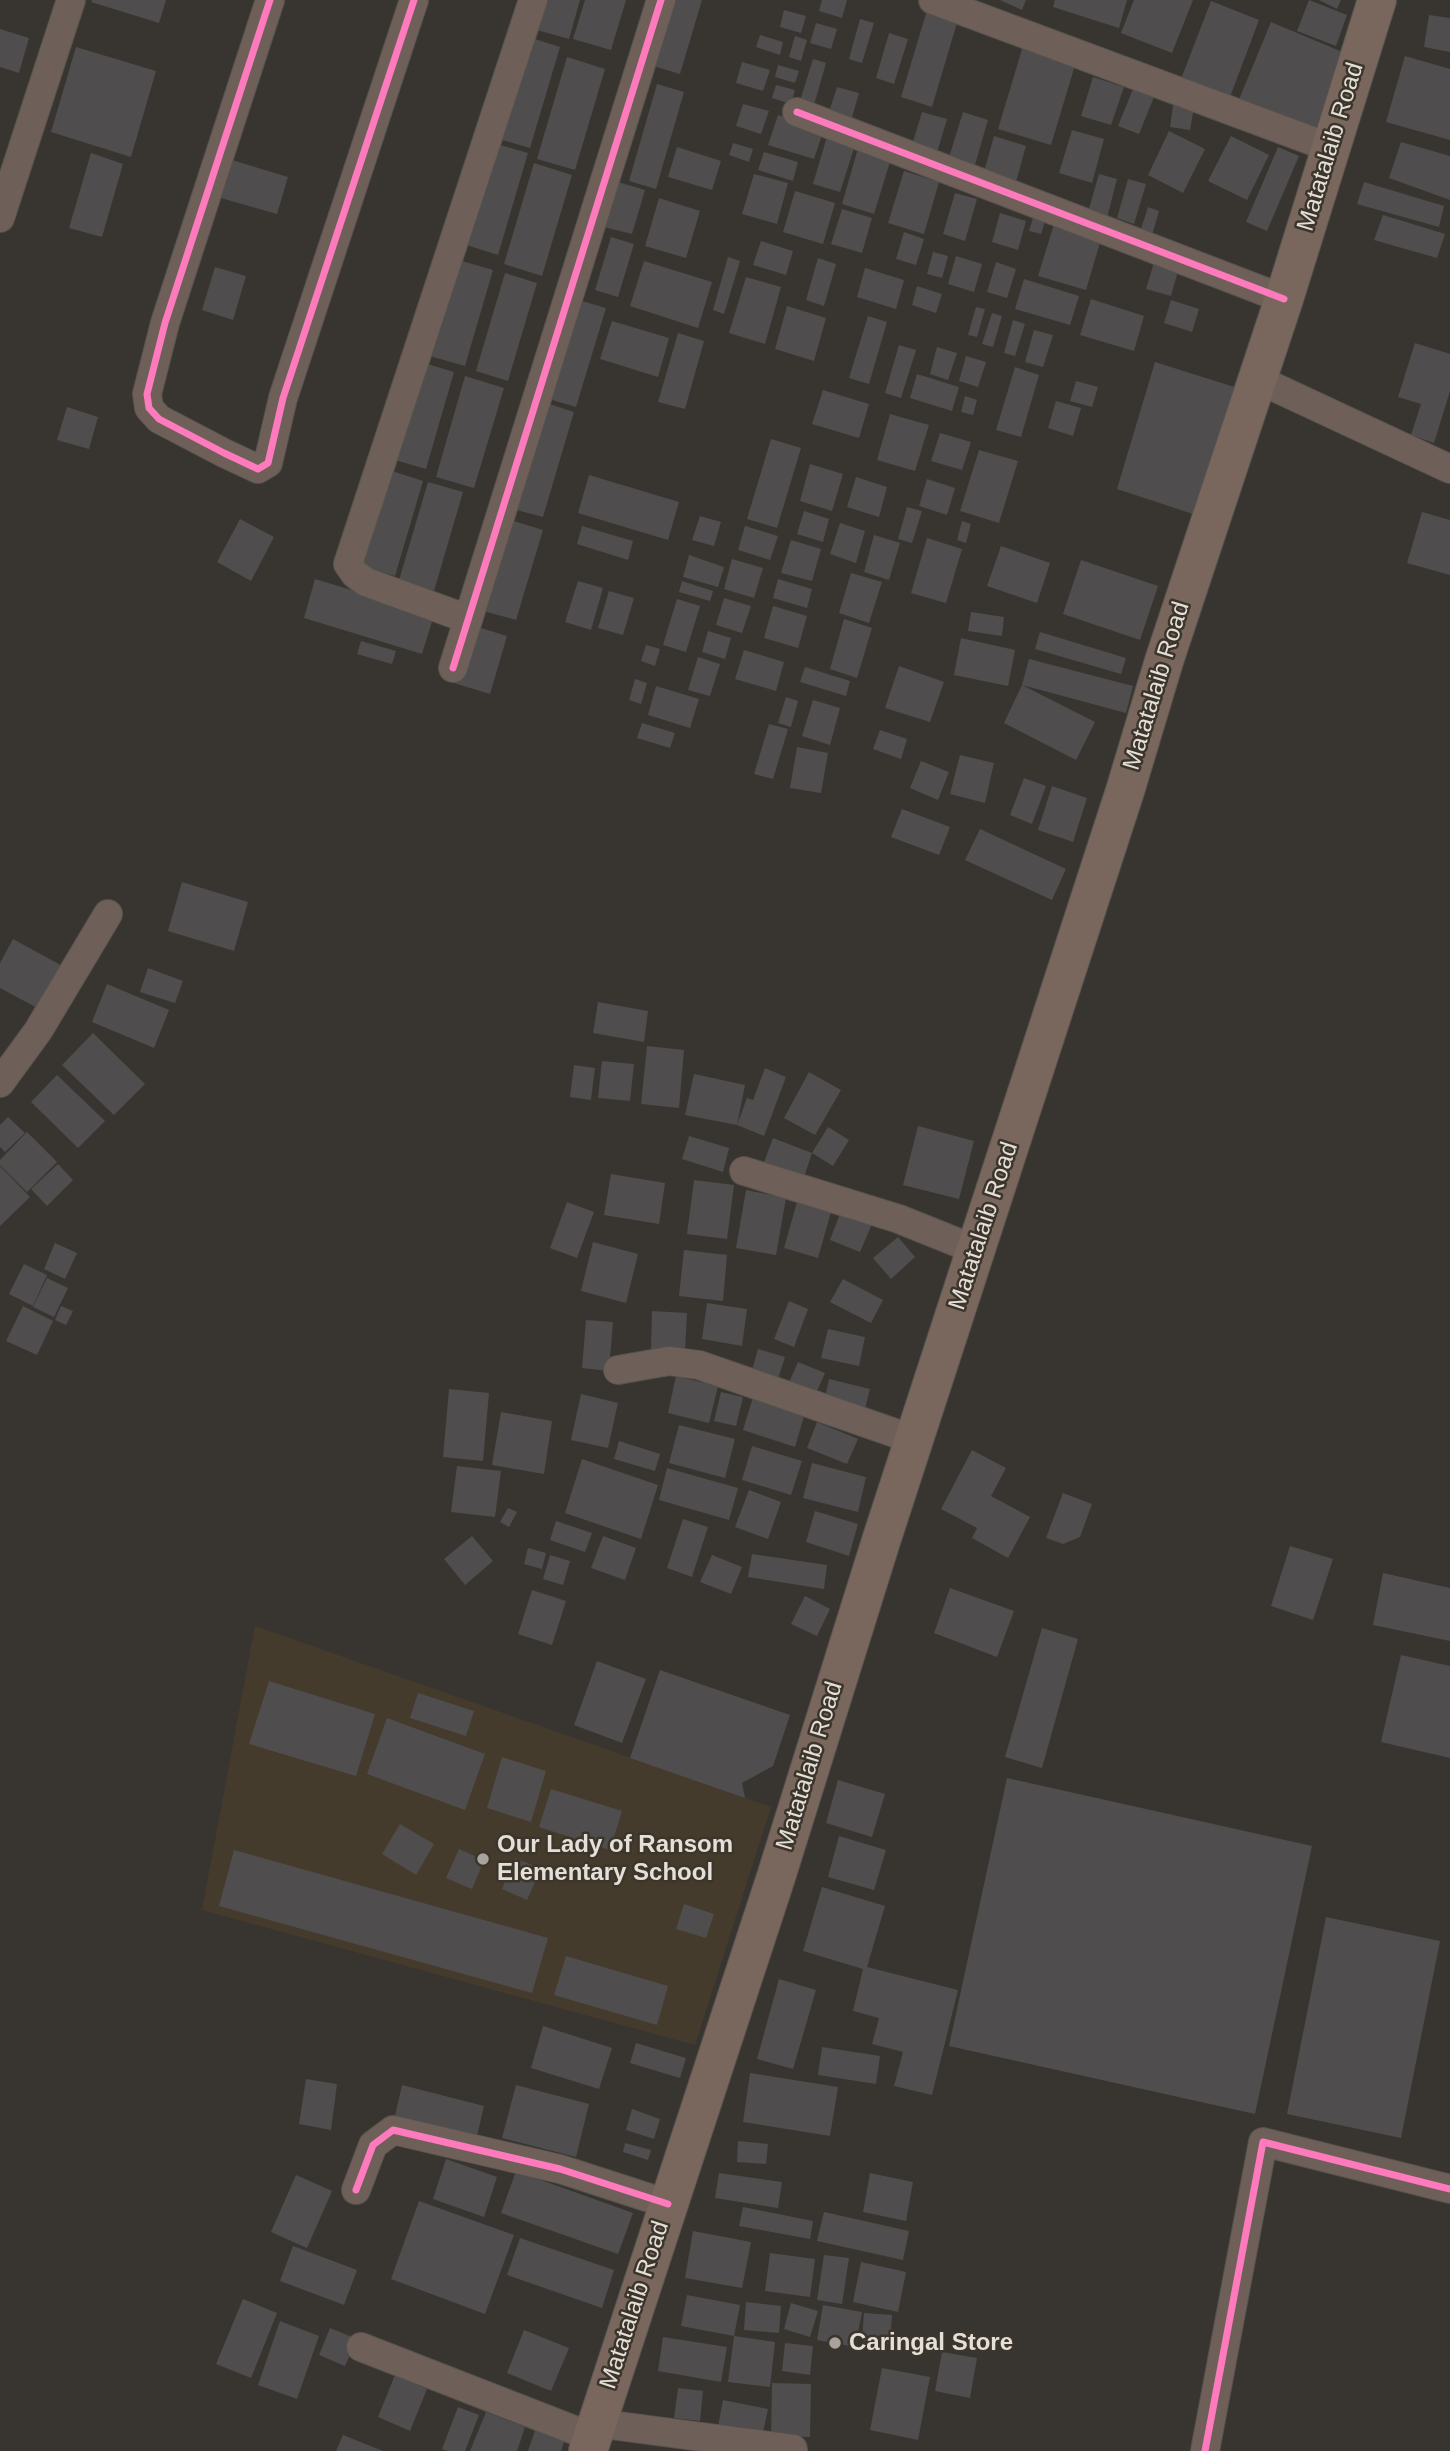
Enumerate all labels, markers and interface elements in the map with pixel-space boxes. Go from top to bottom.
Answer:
street label: Matatalaib Road [1292,59,1370,235]
street label: Matatalaib Road [1118,598,1196,774]
street label: Matatalaib Road [943,1138,1025,1314]
street label: Matatalaib Road [771,1678,849,1854]
place label: Our Lady of Ransom Elementary School [497,1831,733,1887]
marker: Our Lady of Ransom Elementary School [475,1851,491,1867]
street label: Matatalaib Road [594,2217,676,2393]
place label: Caringal Store [849,2329,1013,2357]
marker: Caringal Store [827,2335,843,2351]

